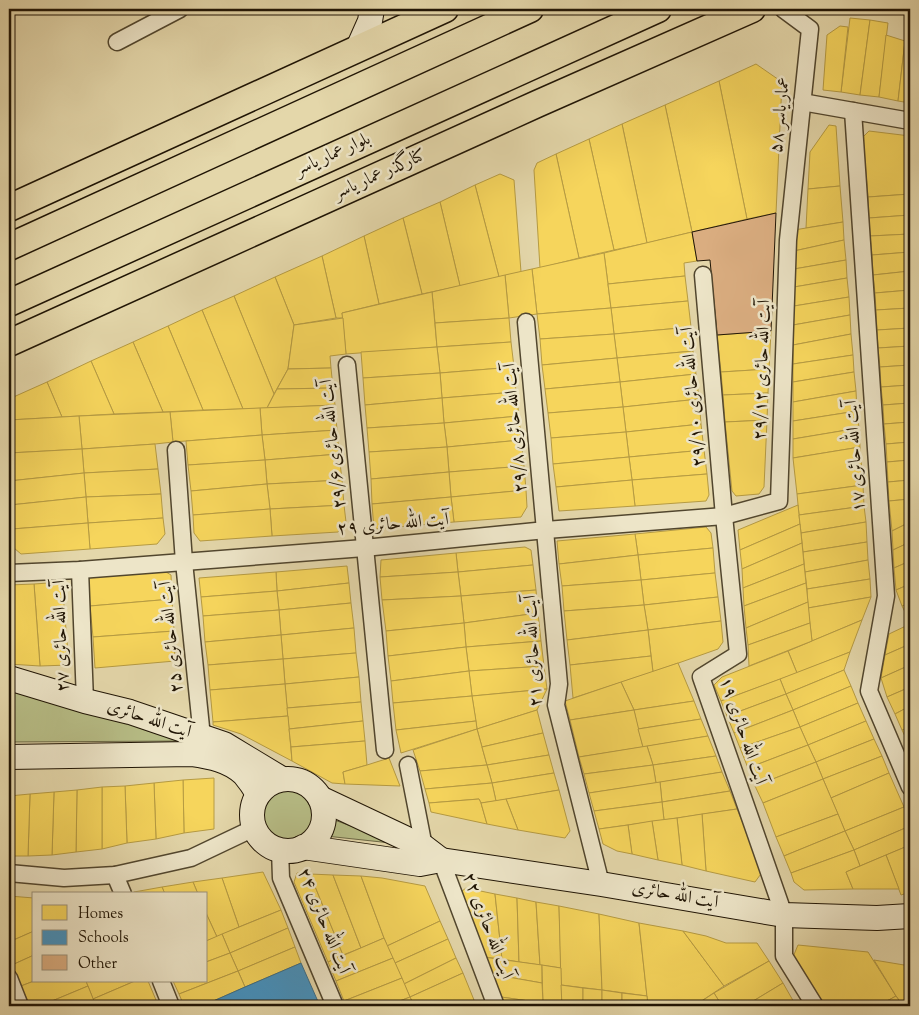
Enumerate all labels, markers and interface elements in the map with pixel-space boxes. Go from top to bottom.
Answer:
street label: عمار یاسر ۵۸ [764,76,798,154]
street label: بلوار عمار یاسر [289,127,375,184]
street label: کنارگذر عمار یاسر [327,141,430,208]
street label: آیت الله حائری ۲۹/۱۲ [745,297,779,441]
street label: آیت الله حائری ۲۹/۱۰ [672,324,713,469]
street label: آیت الله حائری ۲۹/۸ [494,360,535,494]
street label: آیت الله حائری ۲۹/۶ [311,376,354,510]
street label: آیت الله حائری ۱۷ [836,397,873,513]
street label: آیت الله حائری ۲۹ [336,504,452,543]
street label: آیت الله حائری ۲۷ [44,577,77,693]
street label: آیت الله حائری ۲۵ [150,578,191,694]
street label: آیت الله حائری ۲۱ [515,592,550,708]
street label: آیت الله حائری ۱۹ [711,673,776,790]
street label: آیت الله حائری [103,691,197,747]
street label: آیت الله حائری ۲۴ [290,863,360,980]
street label: آیت الله حائری ۲۲ [455,868,523,985]
street label: آیت الله حائری [630,873,723,917]
legend [32,892,208,982]
text: Homes [78,904,123,925]
text: Schools [78,928,129,949]
text: Other [78,954,118,975]

